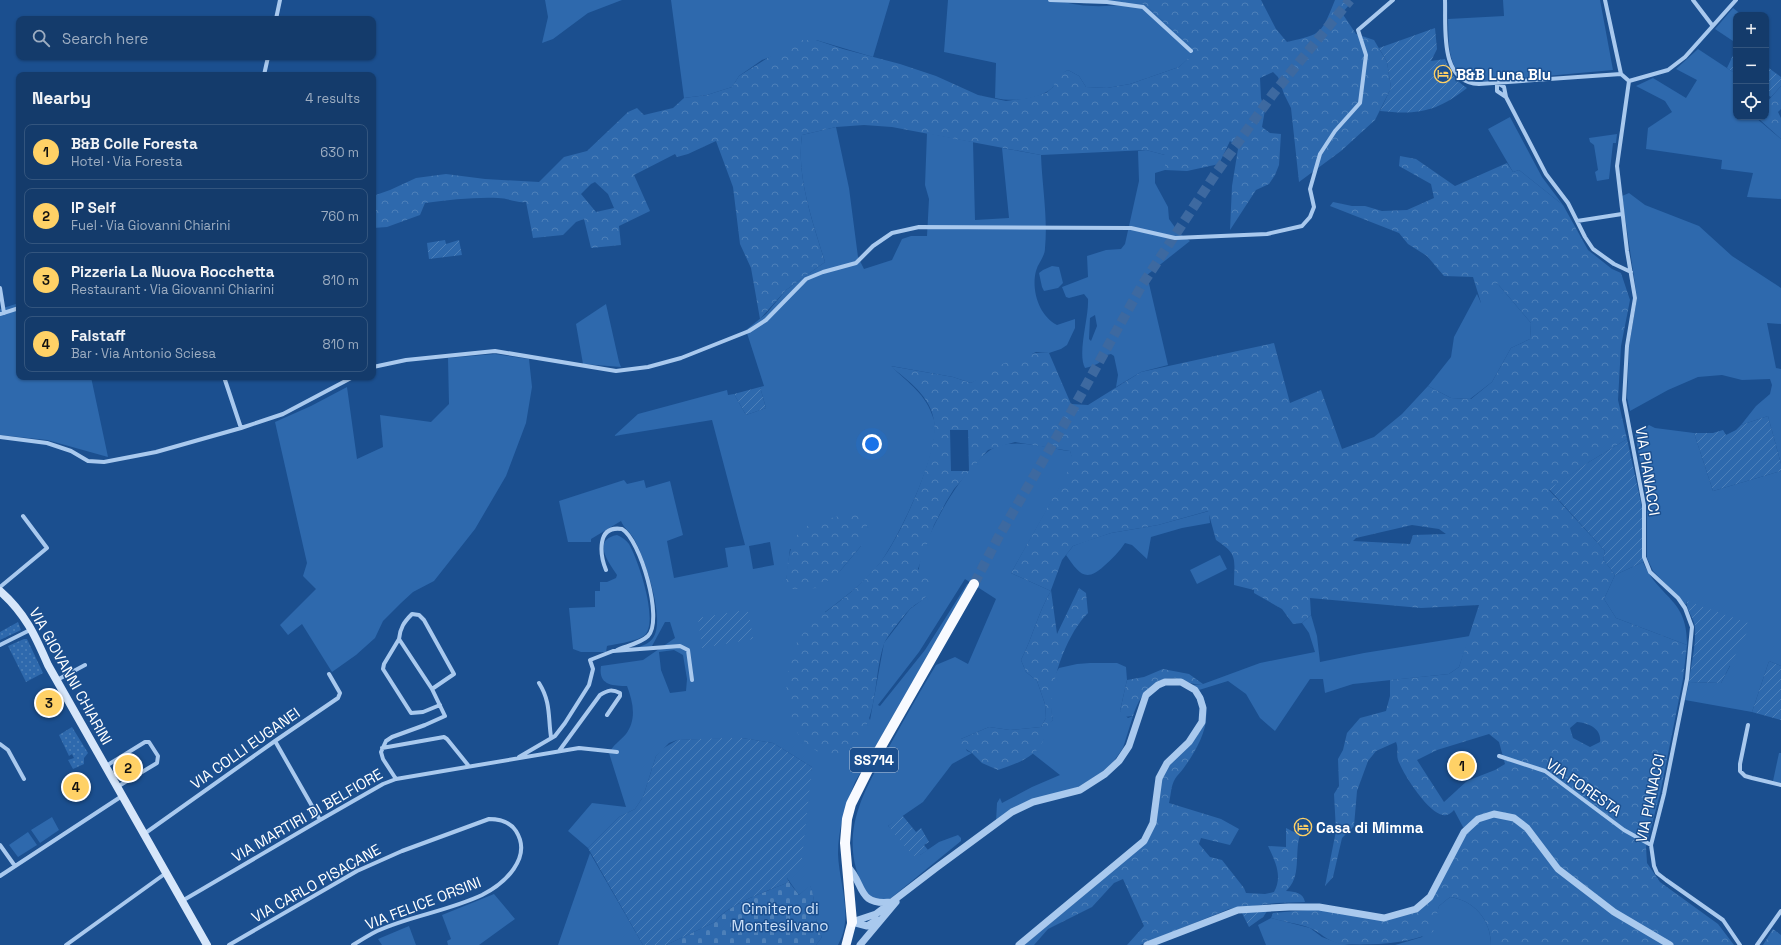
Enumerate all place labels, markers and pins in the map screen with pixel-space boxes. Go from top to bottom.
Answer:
hotel icon: B&B Luna Blu [1433,64,1453,84]
place label: B&B Luna Blu [1456,65,1551,84]
pin: 3 [36,688,62,718]
pin: 1 [1449,751,1475,781]
pin: 2 [115,753,141,783]
pin: 4 [63,772,89,802]
hotel icon: Casa di Mimma [1293,817,1313,837]
place label: Casa di Mimma [1316,818,1424,837]

